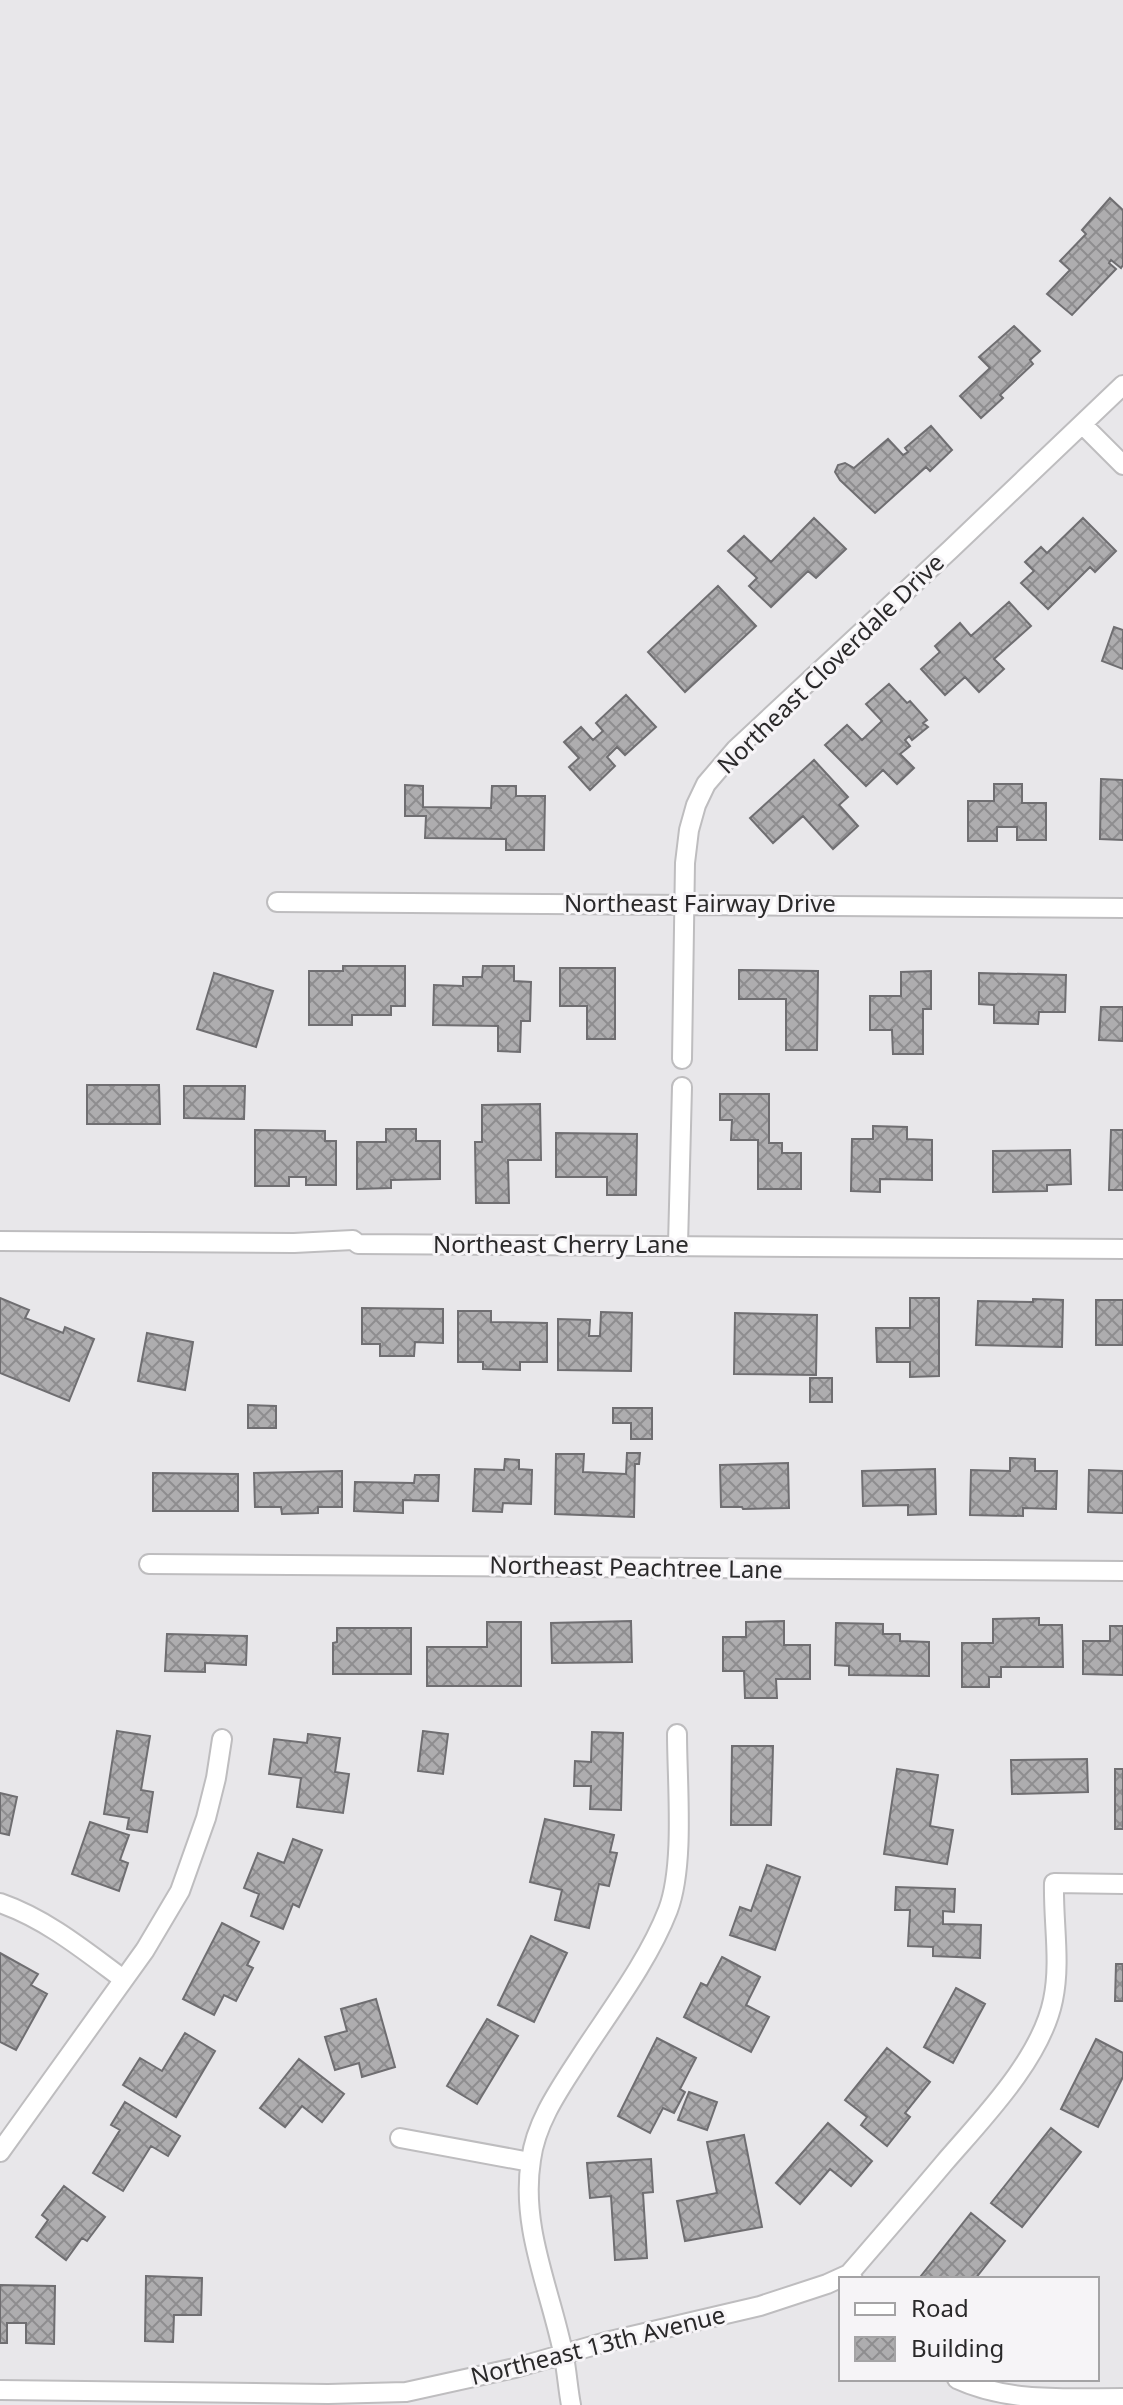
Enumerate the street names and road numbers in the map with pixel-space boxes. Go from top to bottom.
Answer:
street label: Northeast Cloverdale Drive [709,546,951,780]
street label: Northeast Fairway Drive [564,886,836,919]
street label: Northeast Cherry Lane [433,1227,689,1260]
street label: Northeast Peachtree Lane [489,1547,783,1586]
street label: Northeast 13th Avenue [467,2297,728,2392]

